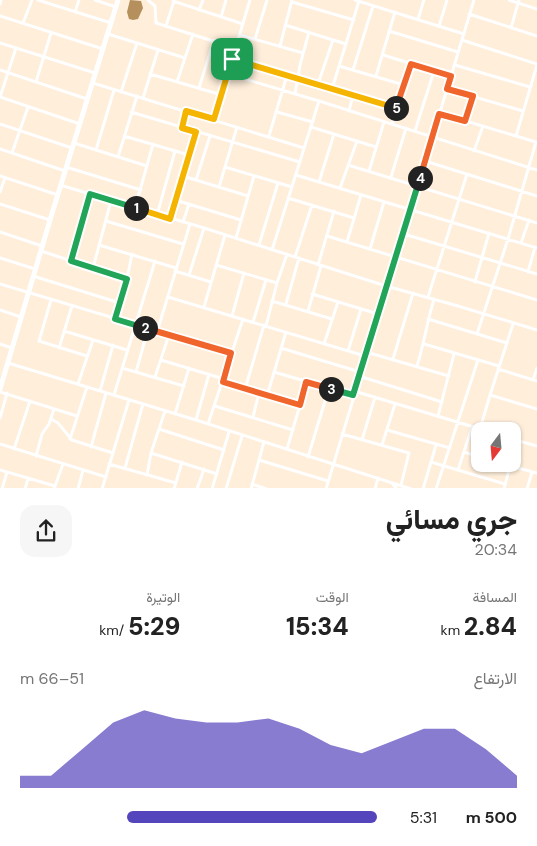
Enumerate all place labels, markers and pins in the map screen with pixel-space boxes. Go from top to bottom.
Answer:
pin [211,38,253,80]
pin: 5 [384,96,408,120]
pin: 4 [408,166,432,190]
pin: 1 [124,196,148,220]
pin: 2 [132,316,158,340]
pin: 3 [318,376,344,402]

